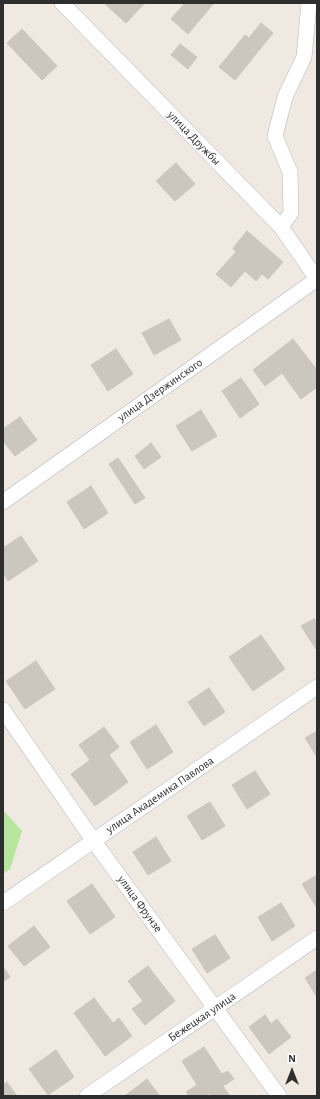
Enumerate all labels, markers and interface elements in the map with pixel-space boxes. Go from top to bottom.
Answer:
street label: улица Дружбы [164,108,224,168]
street label: улица Дзержинского [115,355,205,425]
street label: улица Академика Павлова [103,754,217,836]
street label: улица Фрунзе [114,873,166,935]
street label: Бежецкая улица [165,989,239,1045]
north arrow [272,1051,312,1091]
text: N [288,1053,296,1064]

